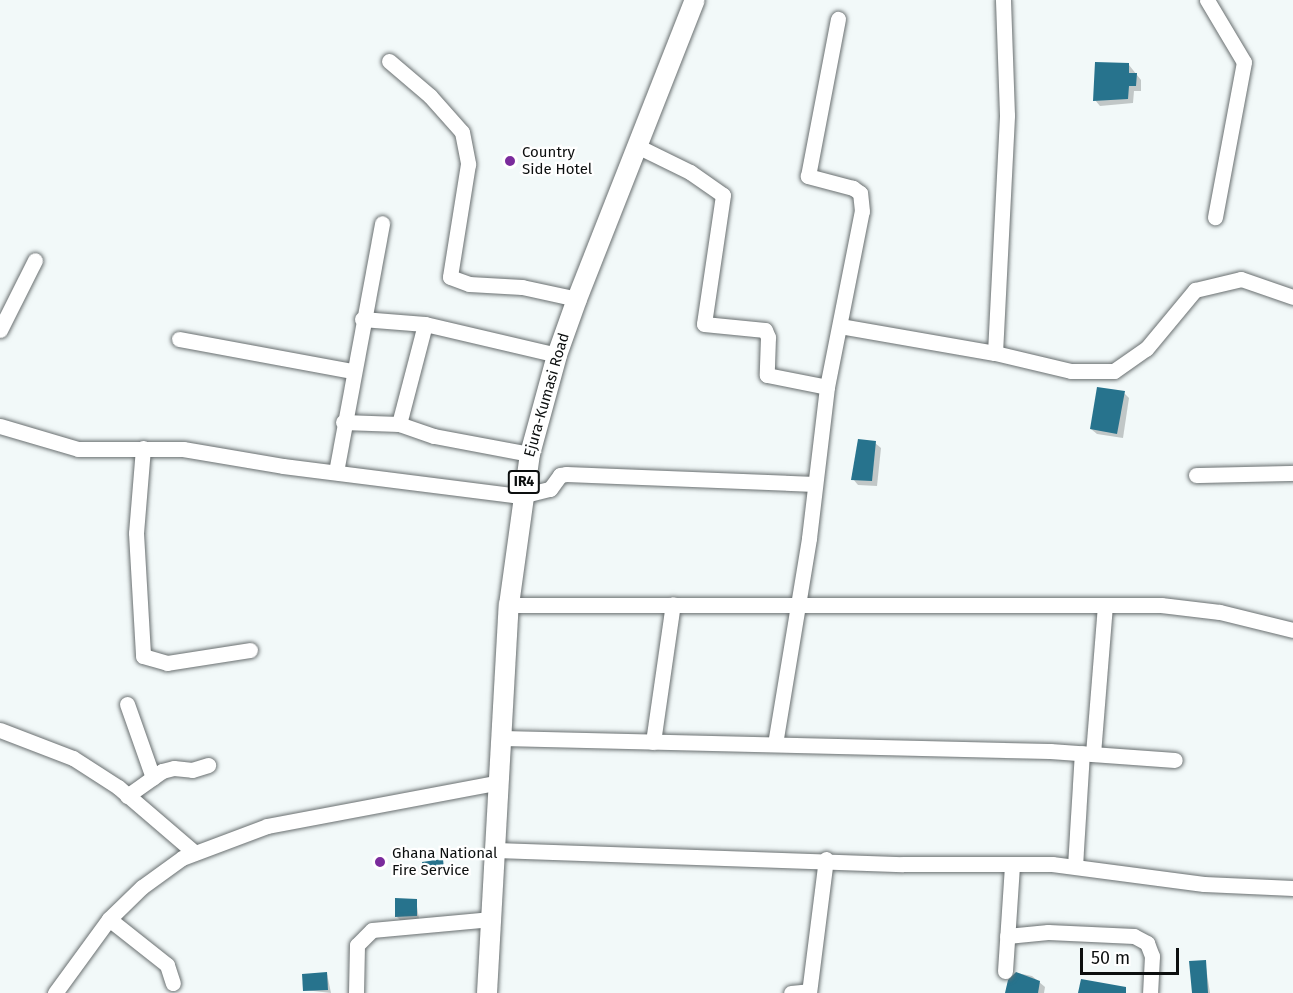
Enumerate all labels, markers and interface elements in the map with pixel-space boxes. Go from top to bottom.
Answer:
place label: Country Side Hotel [522,143,592,178]
marker: Country Side Hotel [503,154,517,168]
street label: Ejura-Kumasi Road [521,331,573,459]
road number: IR4 [508,471,540,493]
place label: Ghana National Fire Service [392,844,497,879]
marker: Ghana National Fire Service [373,855,387,869]
scale bar [1083,936,1182,974]
text: 50 m [1091,947,1130,969]

